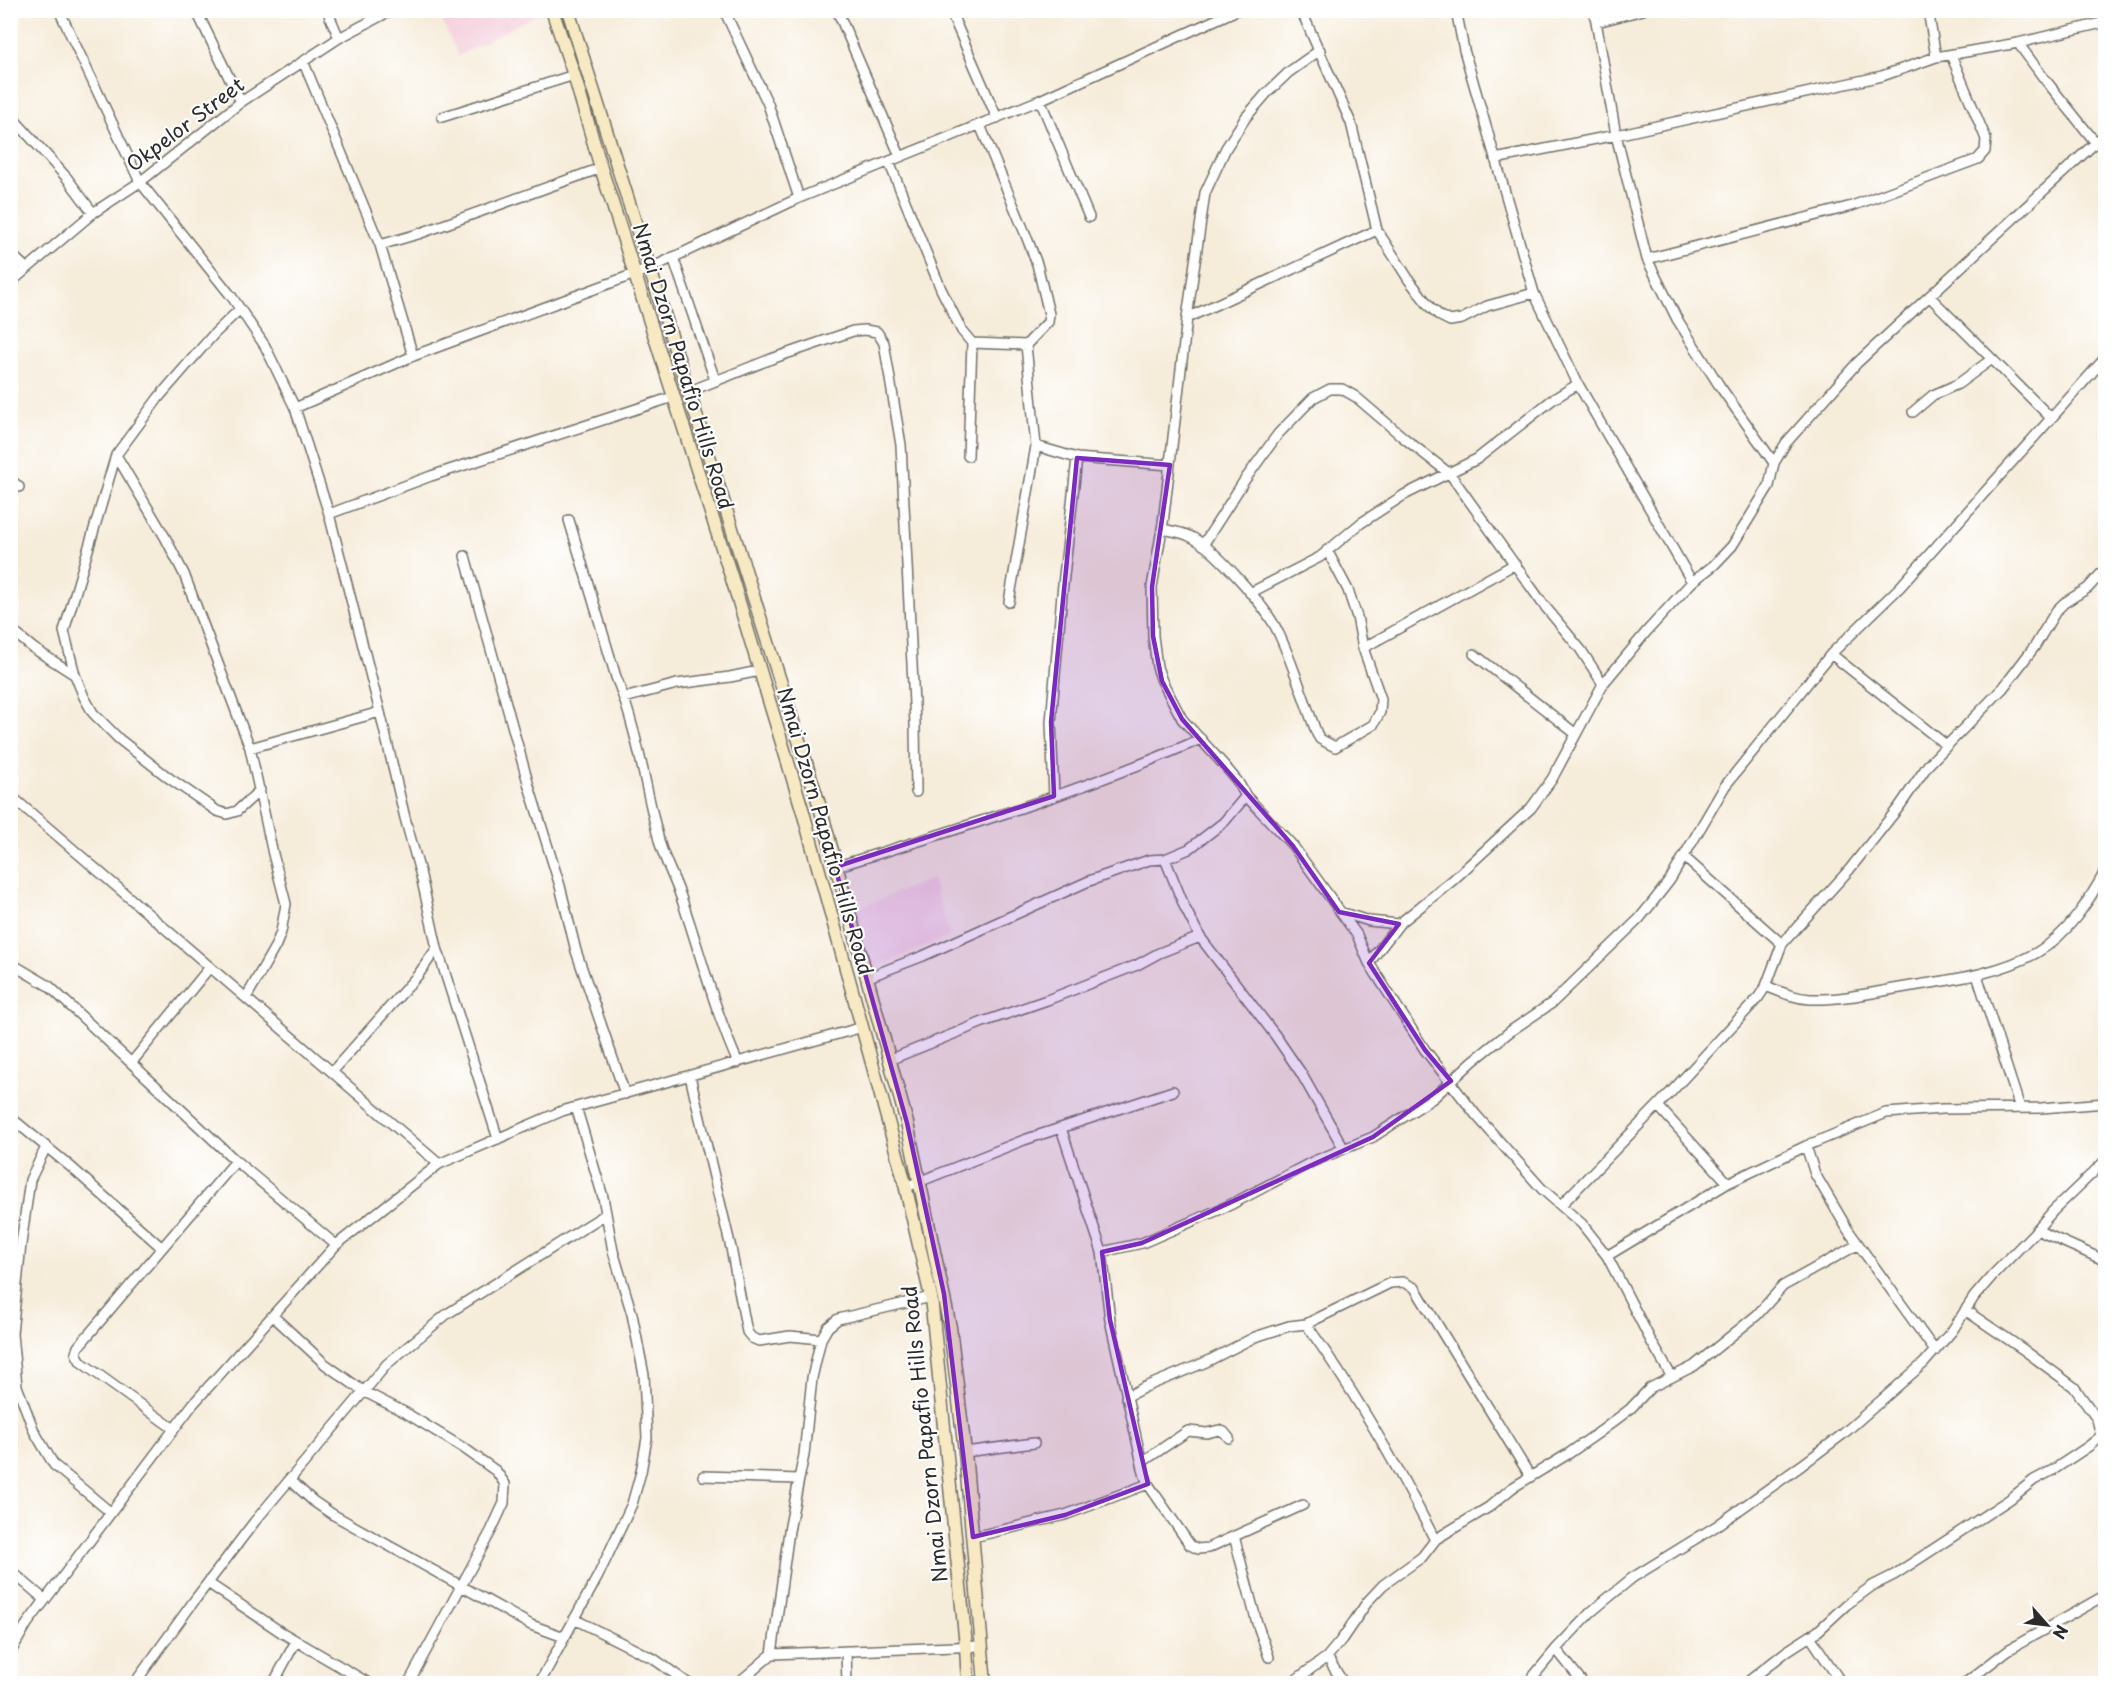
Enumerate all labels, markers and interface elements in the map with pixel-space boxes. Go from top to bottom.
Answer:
street label: Okpelor Street [120,70,250,178]
street label: Nmai Dzorn Papafio Hills Road [626,219,742,513]
street label: Nmai Dzorn Papafio Hills Road [770,684,882,978]
street label: Nmai Dzorn Papafio Hills Road [894,1284,954,1584]
north arrow [2017,1595,2077,1655]
text: N [2048,1621,2075,1644]

